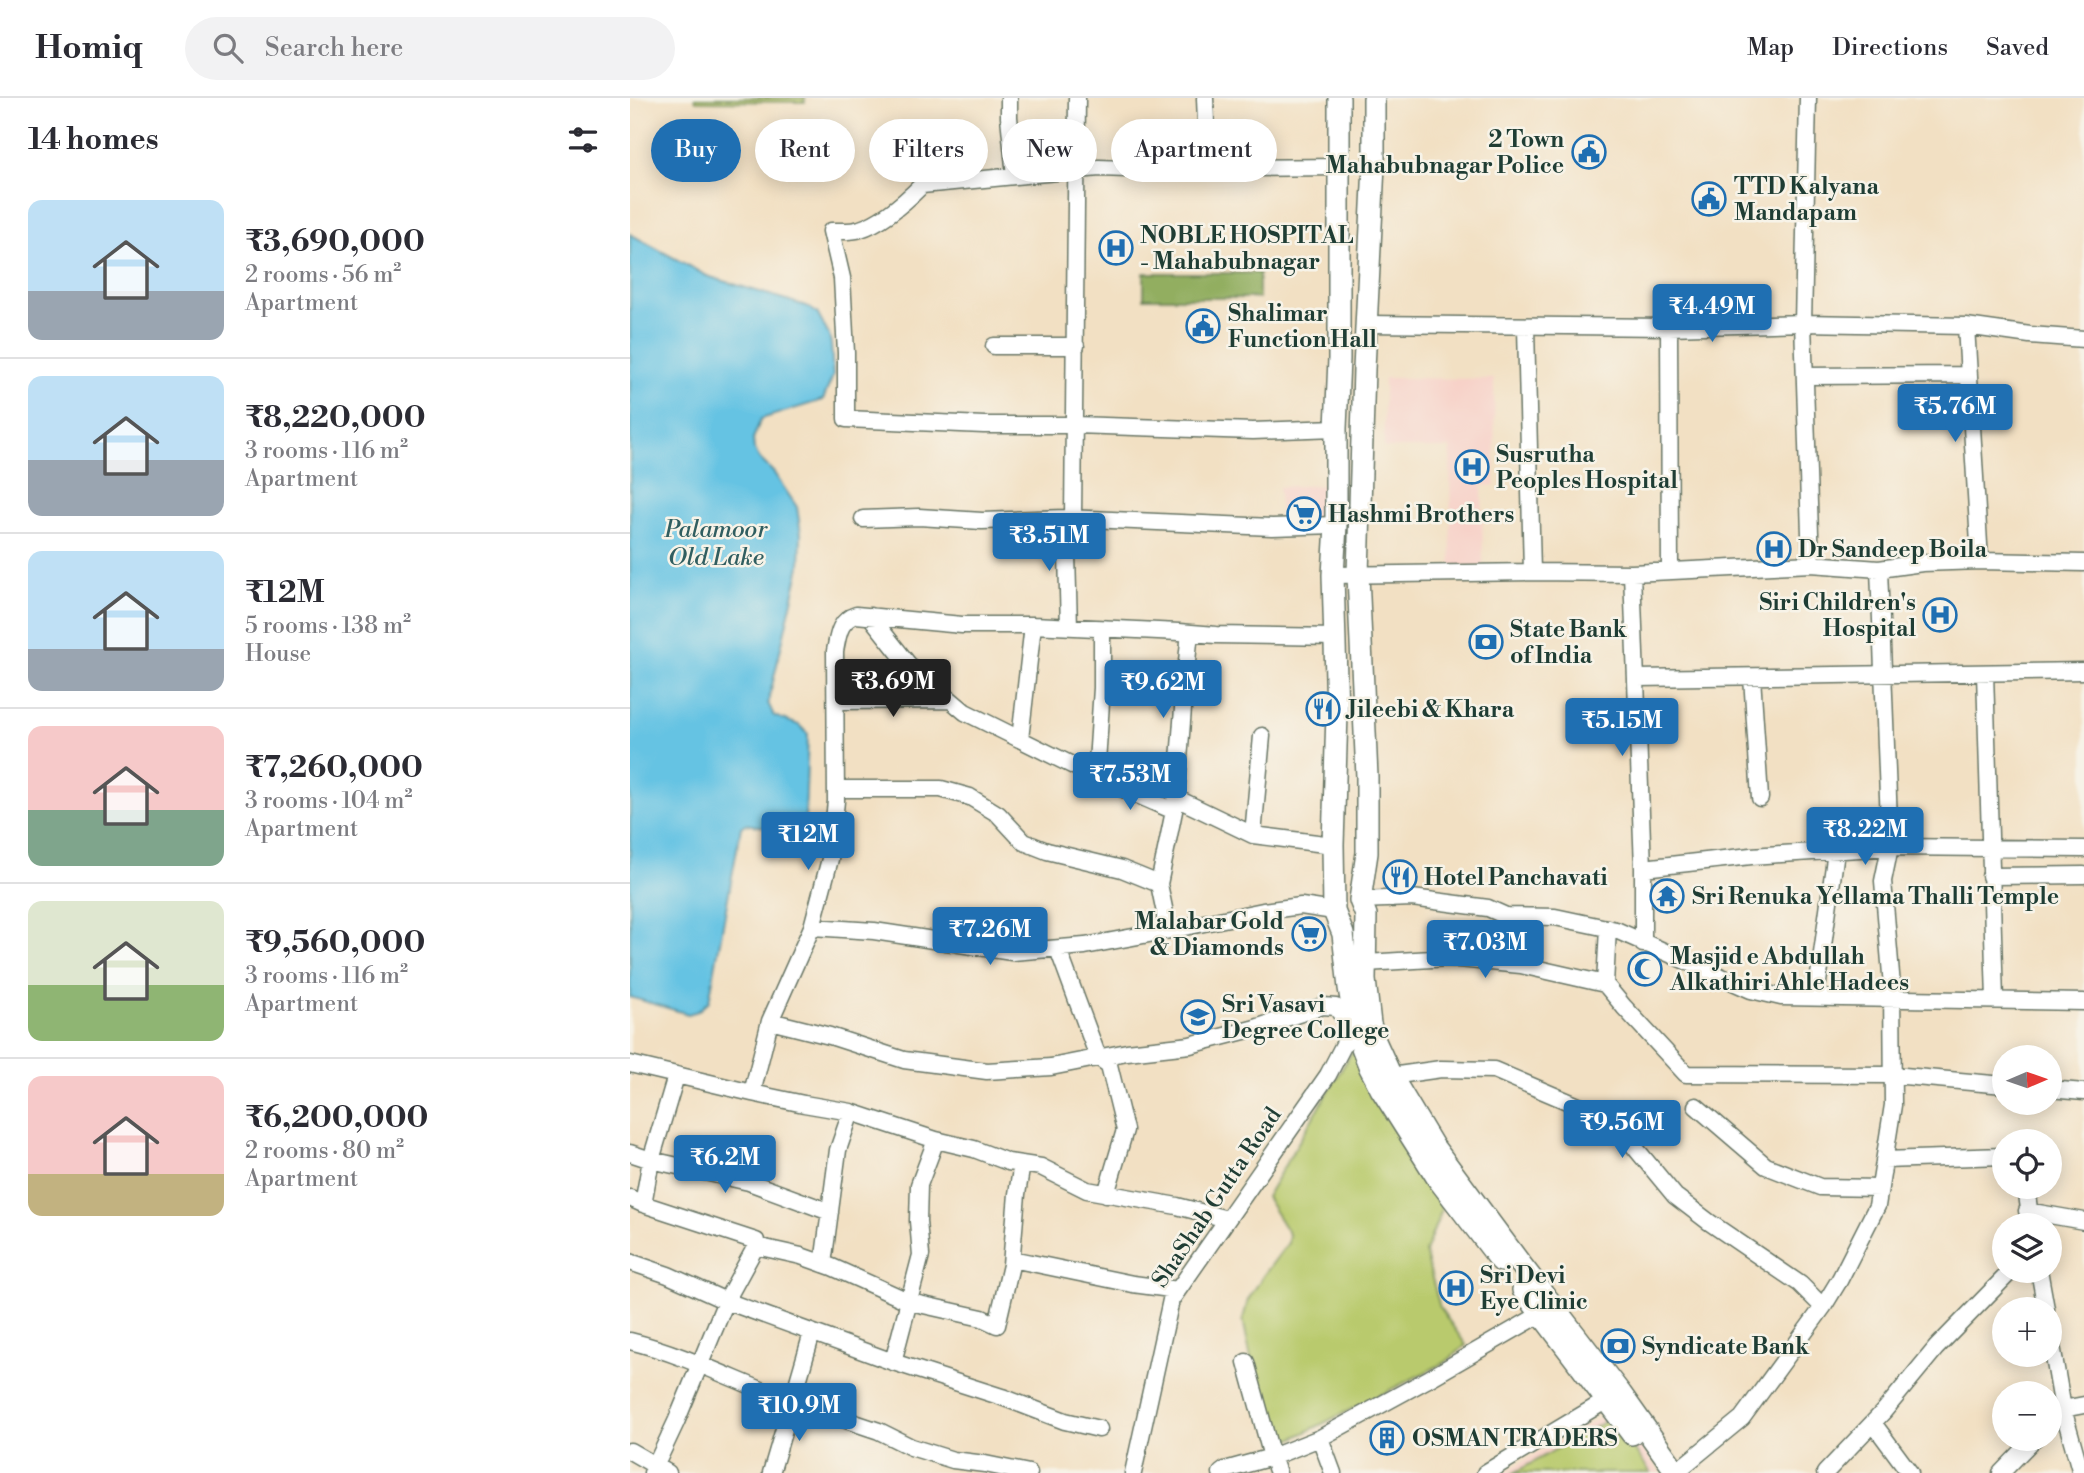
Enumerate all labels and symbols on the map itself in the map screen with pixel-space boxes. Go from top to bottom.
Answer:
place label: 2 Town Mahabubnagar Police [1325,126,1564,180]
public building icon: 2 Town Mahabubnagar Police [1570,133,1608,171]
place label: TTD Kalyana Mandapam [1734,173,1879,227]
public building icon: TTD Kalyana Mandapam [1690,180,1728,218]
place label: NOBLE HOSPITAL - Mahabubnagar [1140,222,1354,276]
hospital icon: NOBLE HOSPITAL - Mahabubnagar [1097,229,1135,267]
pin: ₹4.49M [1655,285,1769,344]
place label: Shalimar Function Hall [1228,300,1377,354]
public building icon: Shalimar Function Hall [1184,307,1222,345]
pin: ₹5.76M [1898,384,2012,444]
place label: Susrutha Peoples Hospital [1496,441,1678,495]
hospital icon: Susrutha Peoples Hospital [1453,448,1491,486]
supermarket icon: Hashmi Brothers [1285,495,1323,533]
place label: Hashmi Brothers [1328,501,1515,529]
pin: ₹3.51M [992,514,1106,573]
water label: Palamoor Old Lake [664,515,768,573]
hospital icon: Dr Sandeep Boila [1755,530,1793,568]
place label: Dr Sandeep Boila [1798,536,1988,564]
place label: Siri Children's Hospital [1759,589,1916,643]
hospital icon: Siri Children's Hospital [1921,596,1959,634]
place label: State Bank of India [1510,616,1628,670]
bank icon: State Bank of India [1467,623,1505,661]
pin: ₹3.69M [836,660,950,719]
pin: ₹9.62M [1106,660,1220,720]
restaurant icon: Jileebi & Khara [1304,690,1342,728]
place label: Jileebi & Khara [1345,696,1515,724]
pin: ₹5.15M [1565,698,1679,758]
pin: ₹7.53M [1073,752,1187,812]
pin: ₹8.22M [1808,808,1922,867]
pin: ₹12M [767,812,849,872]
restaurant icon: Hotel Panchavati [1381,858,1419,896]
place label: Hotel Panchavati [1424,864,1608,892]
temple icon: Sri Renuka Yellama Thalli Temple [1648,877,1686,915]
place label: Sri Renuka Yellama Thalli Temple [1692,883,2059,911]
pin: ₹7.26M [933,908,1047,967]
place label: Malabar Gold & Diamonds [1134,908,1284,962]
supermarket icon: Malabar Gold & Diamonds [1290,915,1328,953]
pin: ₹7.03M [1428,920,1542,980]
place label: Masjid e Abdullah Alkathiri Ahle Hadees [1669,943,1909,997]
mosque icon: Masjid e Abdullah Alkathiri Ahle Hadees [1626,950,1664,988]
place label: Sri Vasavi Degree College [1222,991,1389,1045]
school or university icon: Sri Vasavi Degree College [1179,998,1217,1036]
north arrow [1992,1045,2062,1115]
pin: ₹9.56M [1565,1100,1679,1160]
street label: ShaShab Gutta Road [1146,1102,1288,1293]
pin: ₹6.2M [676,1136,774,1195]
place label: Sri Devi Eye Clinic [1480,1262,1588,1316]
hospital icon: Sri Devi Eye Clinic [1437,1269,1475,1307]
bank icon: Syndicate Bank [1599,1327,1637,1365]
place label: Syndicate Bank [1642,1333,1810,1361]
pin: ₹10.9M [742,1384,856,1443]
building icon: OSMAN TRADERS [1368,1419,1406,1457]
place label: OSMAN TRADERS [1412,1425,1618,1453]

